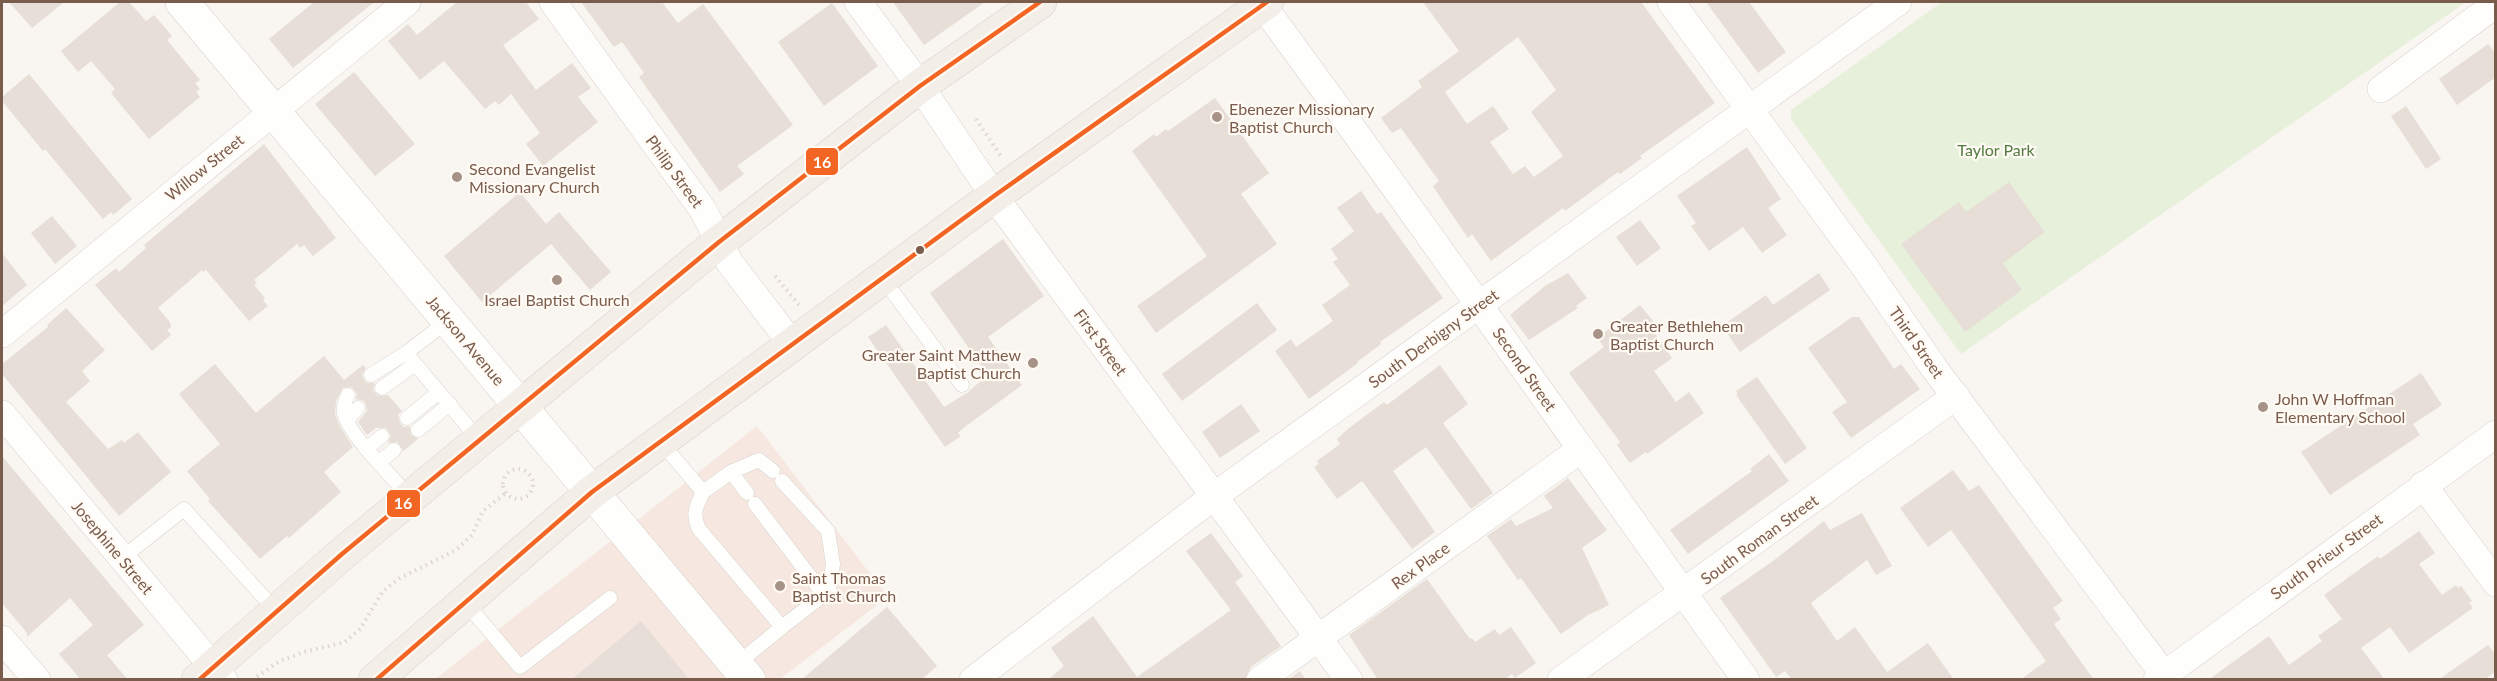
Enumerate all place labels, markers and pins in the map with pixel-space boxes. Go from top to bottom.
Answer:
place label: Ebenezer Missionary Baptist Church [1229,99,1375,136]
marker: Ebenezer Missionary Baptist Church [1210,110,1224,124]
place label: Second Evangelist Missionary Church [469,159,600,196]
marker: Second Evangelist Missionary Church [450,170,464,184]
unlabelled marker [914,244,926,256]
marker: Israel Baptist Church [550,273,564,287]
place label: Israel Baptist Church [484,290,630,309]
place label: Greater Bethlehem Baptist Church [1610,316,1743,353]
marker: Greater Bethlehem Baptist Church [1591,327,1605,341]
place label: Greater Saint Matthew Baptist Church [862,345,1021,382]
marker: Greater Saint Matthew Baptist Church [1026,356,1040,370]
place label: John W Hoffman Elementary School [2275,389,2405,426]
marker: John W Hoffman Elementary School [2256,400,2270,414]
place label: Saint Thomas Baptist Church [792,568,896,605]
marker: Saint Thomas Baptist Church [773,579,787,593]

